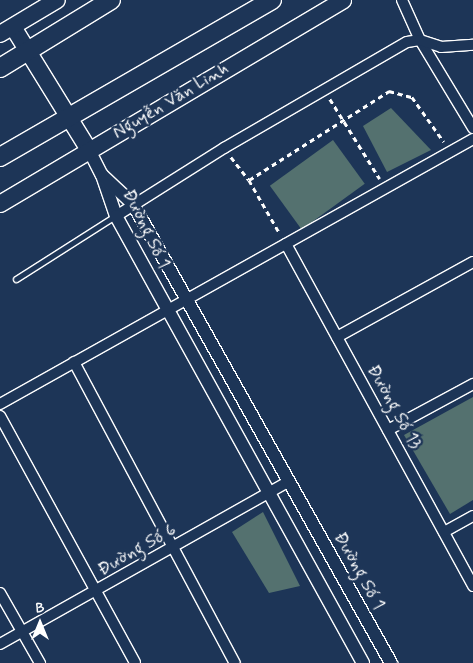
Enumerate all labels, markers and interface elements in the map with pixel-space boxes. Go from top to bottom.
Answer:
street label: Nguyễn Văn Linh [111,59,231,143]
street label: Đường Số 1 [118,186,174,272]
street label: Đường Số 13 [362,361,426,453]
street label: Đường Số 6 [94,519,180,581]
street label: Đường Số 1 [329,528,389,614]
north arrow [15,598,65,648]
text: B [36,599,44,617]

